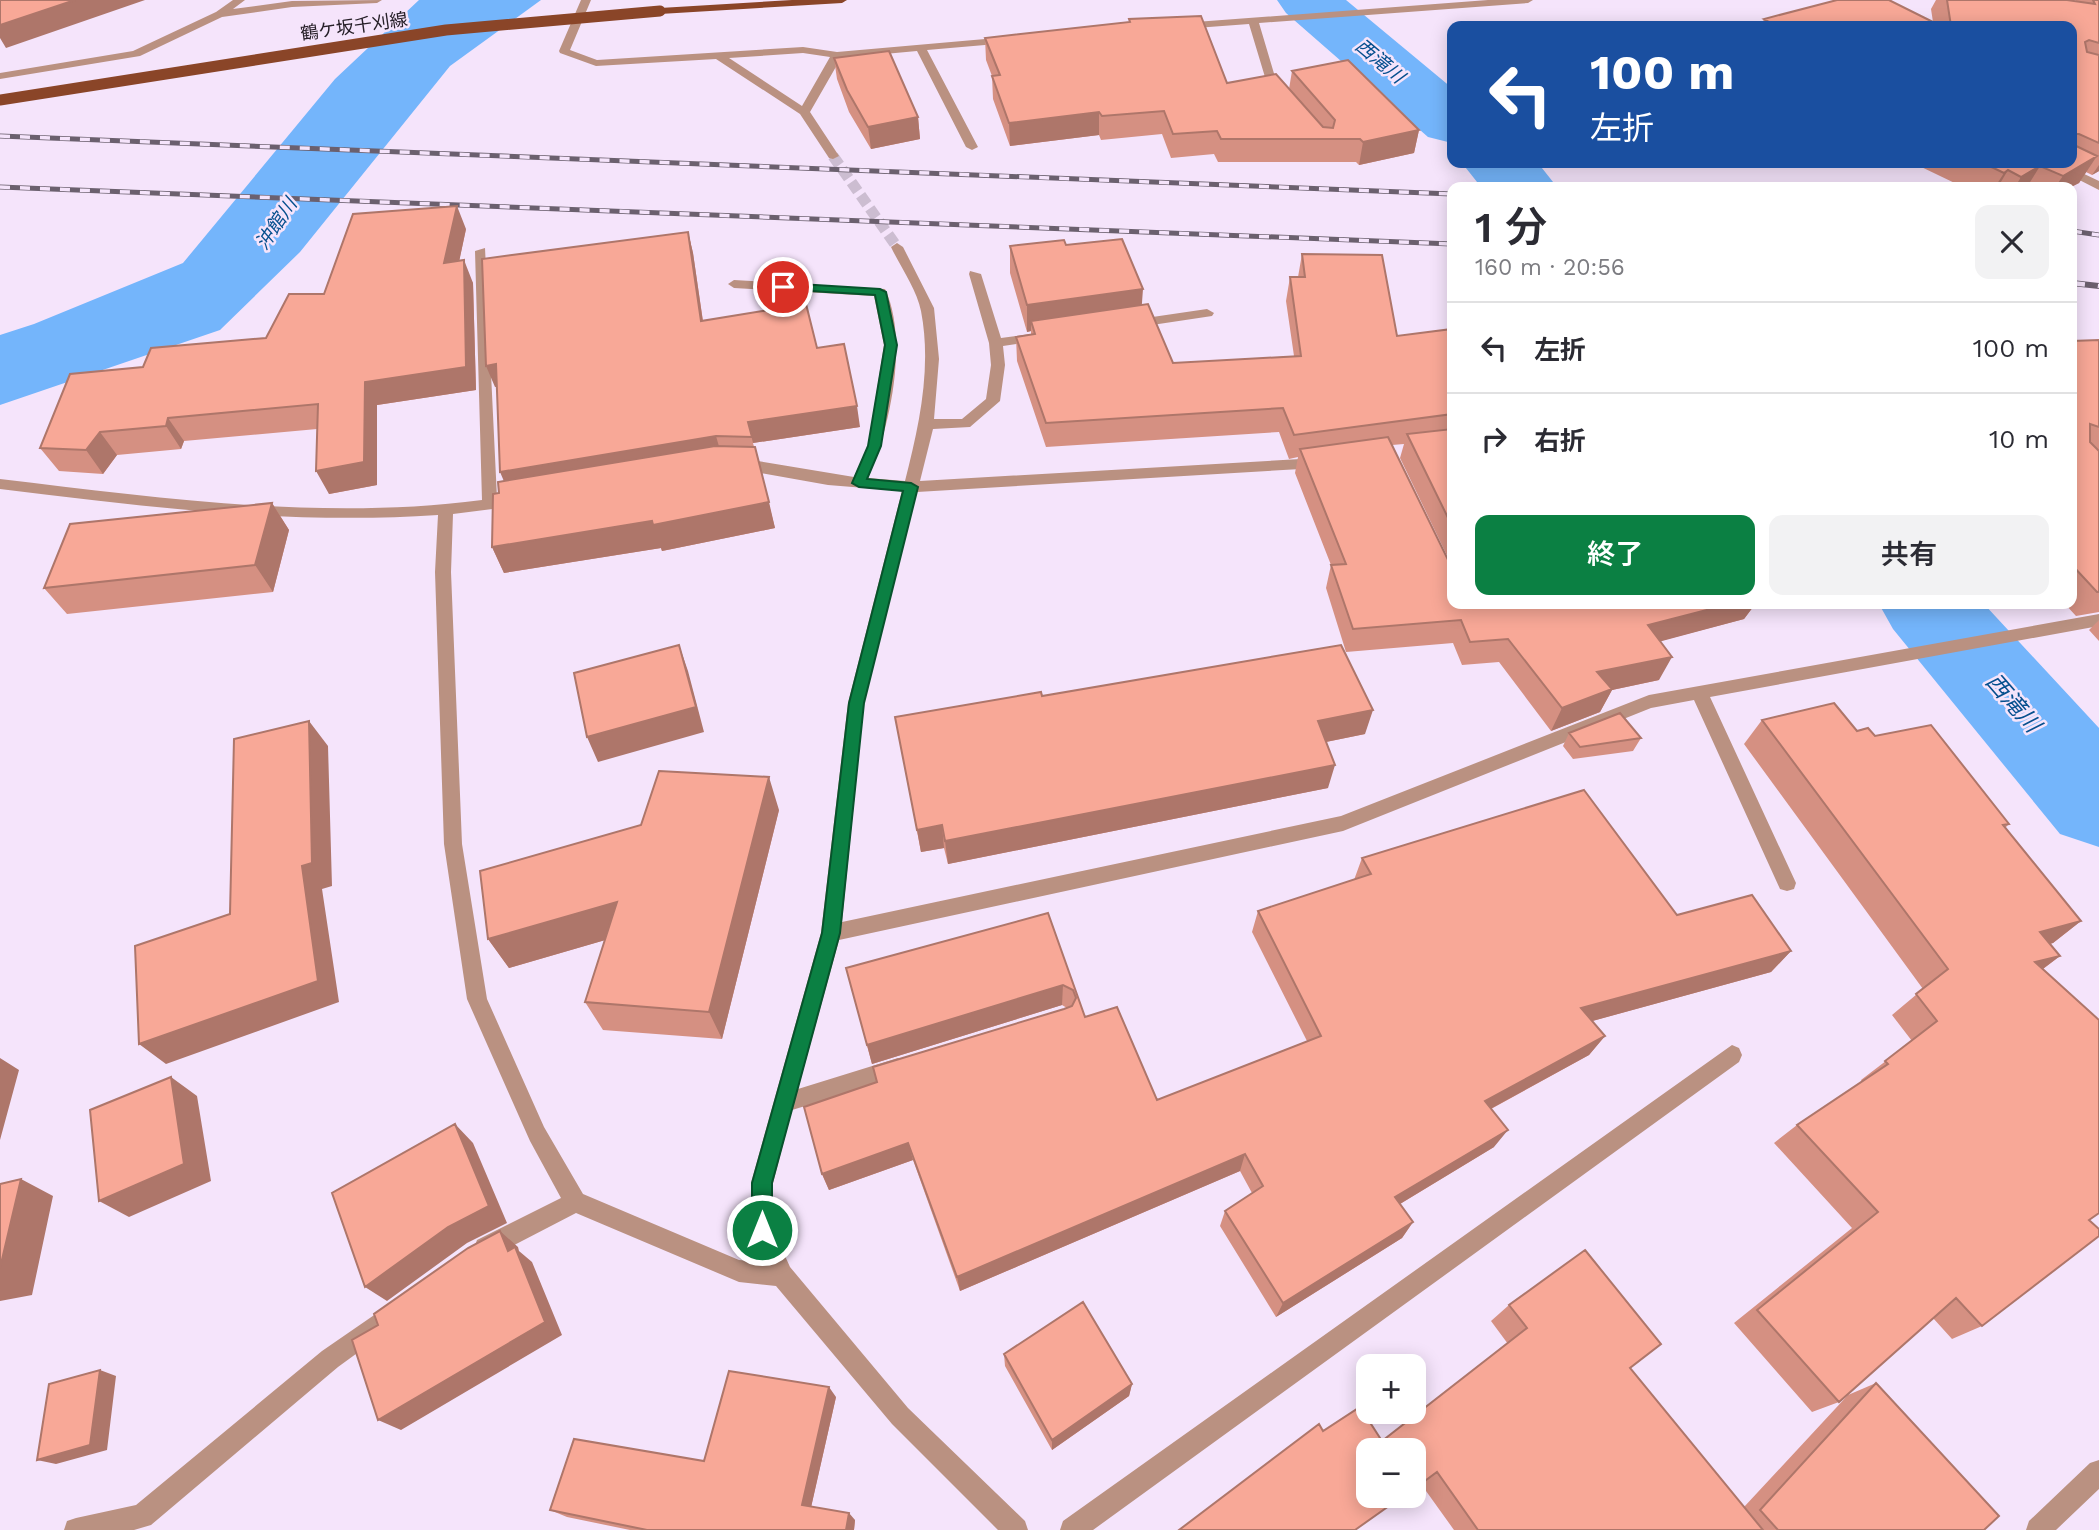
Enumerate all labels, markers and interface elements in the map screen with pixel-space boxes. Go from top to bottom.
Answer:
street label: 鶴ケ坂千刈線 [299,8,409,44]
water label: 西滝川 [1351,34,1411,89]
text: 100 m [1590,43,1734,101]
icon: left [1475,49,1566,140]
text: 左折 [1590,109,1654,147]
water label: 沖館川 [251,192,303,254]
text: 1 分 [1475,203,1547,252]
button: close [1975,205,2049,279]
text: 160 m · 20:56 [1475,254,1625,281]
pin [753,257,813,317]
icon: arrive [764,268,802,306]
icon: left [1475,329,1513,367]
text: 100 m [1973,333,2049,363]
text: 左折 [1534,335,1586,365]
icon: right [1475,420,1513,458]
text: 10 m [1989,424,2049,454]
text: 右折 [1534,426,1586,456]
button: 終了 [1475,515,1755,595]
button: 共有 [1769,515,2049,595]
water label: 西滝川 [1980,668,2048,740]
position arrow [725,1193,799,1267]
map controls [1356,1354,1426,1508]
button: + [1356,1354,1426,1424]
button: − [1356,1438,1426,1508]

